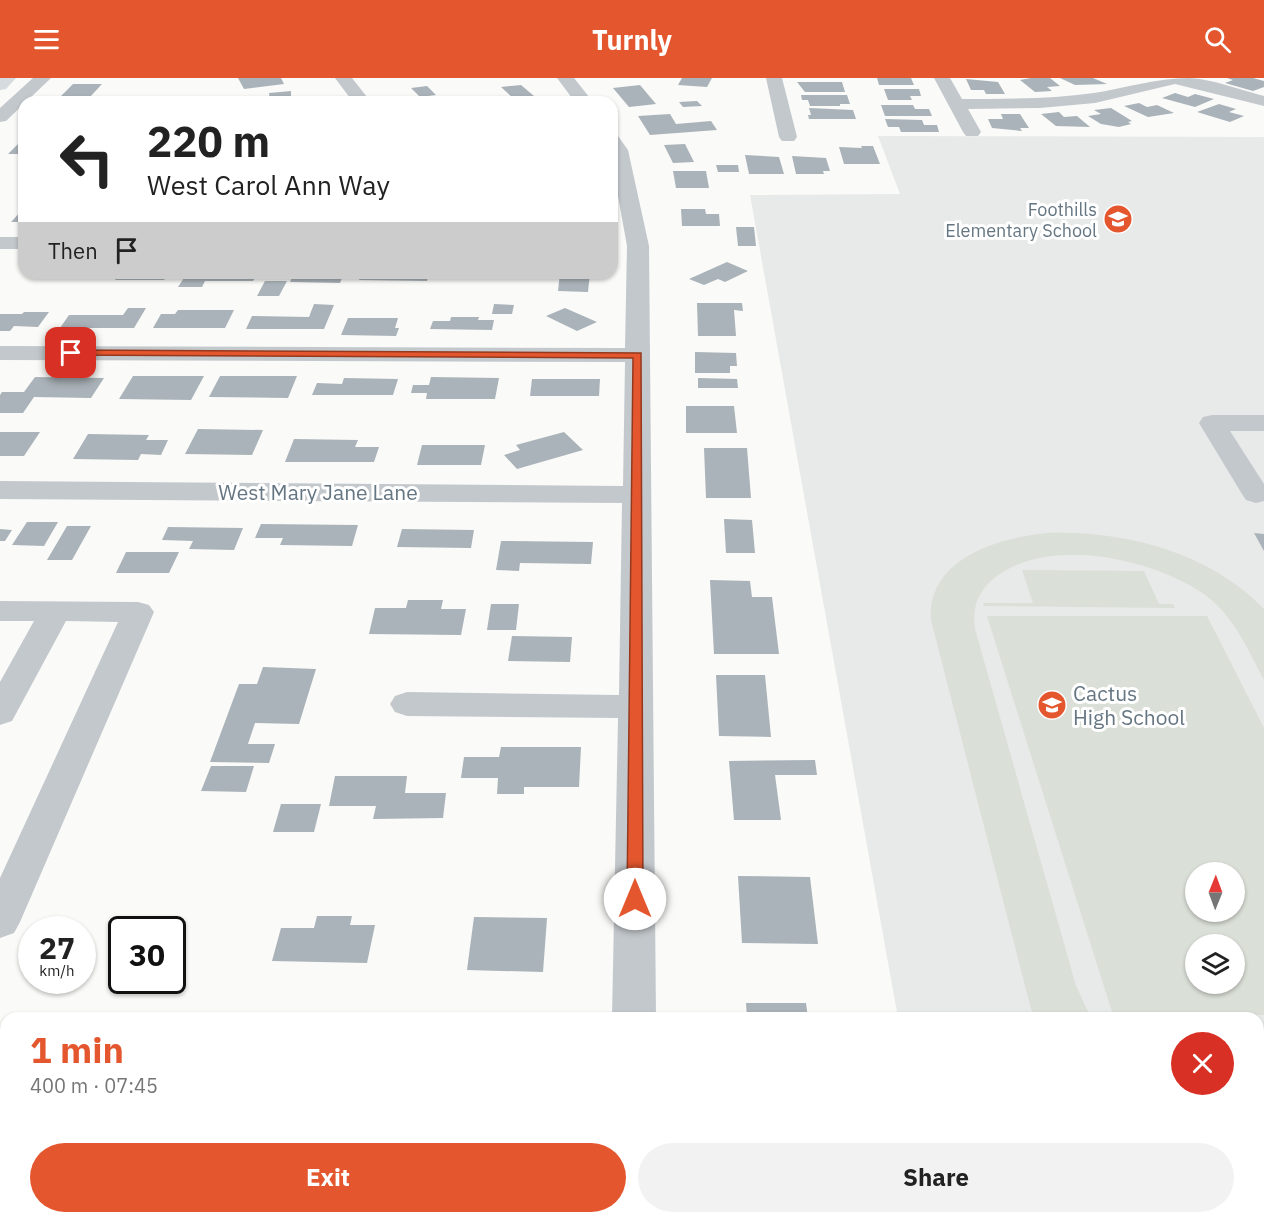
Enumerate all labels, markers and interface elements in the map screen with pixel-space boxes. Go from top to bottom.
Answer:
text: Turnly [592,22,672,57]
icon: menu [30,23,63,56]
icon: search [1201,23,1234,56]
text: 220 m [147,114,270,169]
icon: left [48,120,126,198]
text: West Carol Ann Way [147,167,390,202]
place label: Foothills Elementary School [945,198,1097,242]
school or university icon: Foothills Elementary School [1102,203,1134,235]
icon: arrive [110,234,143,267]
text: Then [48,236,98,265]
pin [45,327,96,378]
icon: arrive [54,336,87,369]
street label: West Mary Jane Lane [218,478,418,506]
place label: Cactus High School [1073,679,1185,731]
school or university icon: Cactus High School [1036,689,1068,721]
north arrow [1185,862,1245,922]
map controls [1185,862,1245,994]
position arrow [603,867,667,931]
speed limit sign: 30 [108,916,186,994]
text: 27 [39,928,75,967]
button: layers [1185,934,1245,994]
text: km/h [39,961,75,980]
text: 1 min [30,1026,124,1073]
button: close [1171,1032,1234,1095]
text: 400 m · 07:45 [30,1072,158,1099]
button: Exit [30,1143,626,1212]
button: Share [638,1143,1234,1212]

